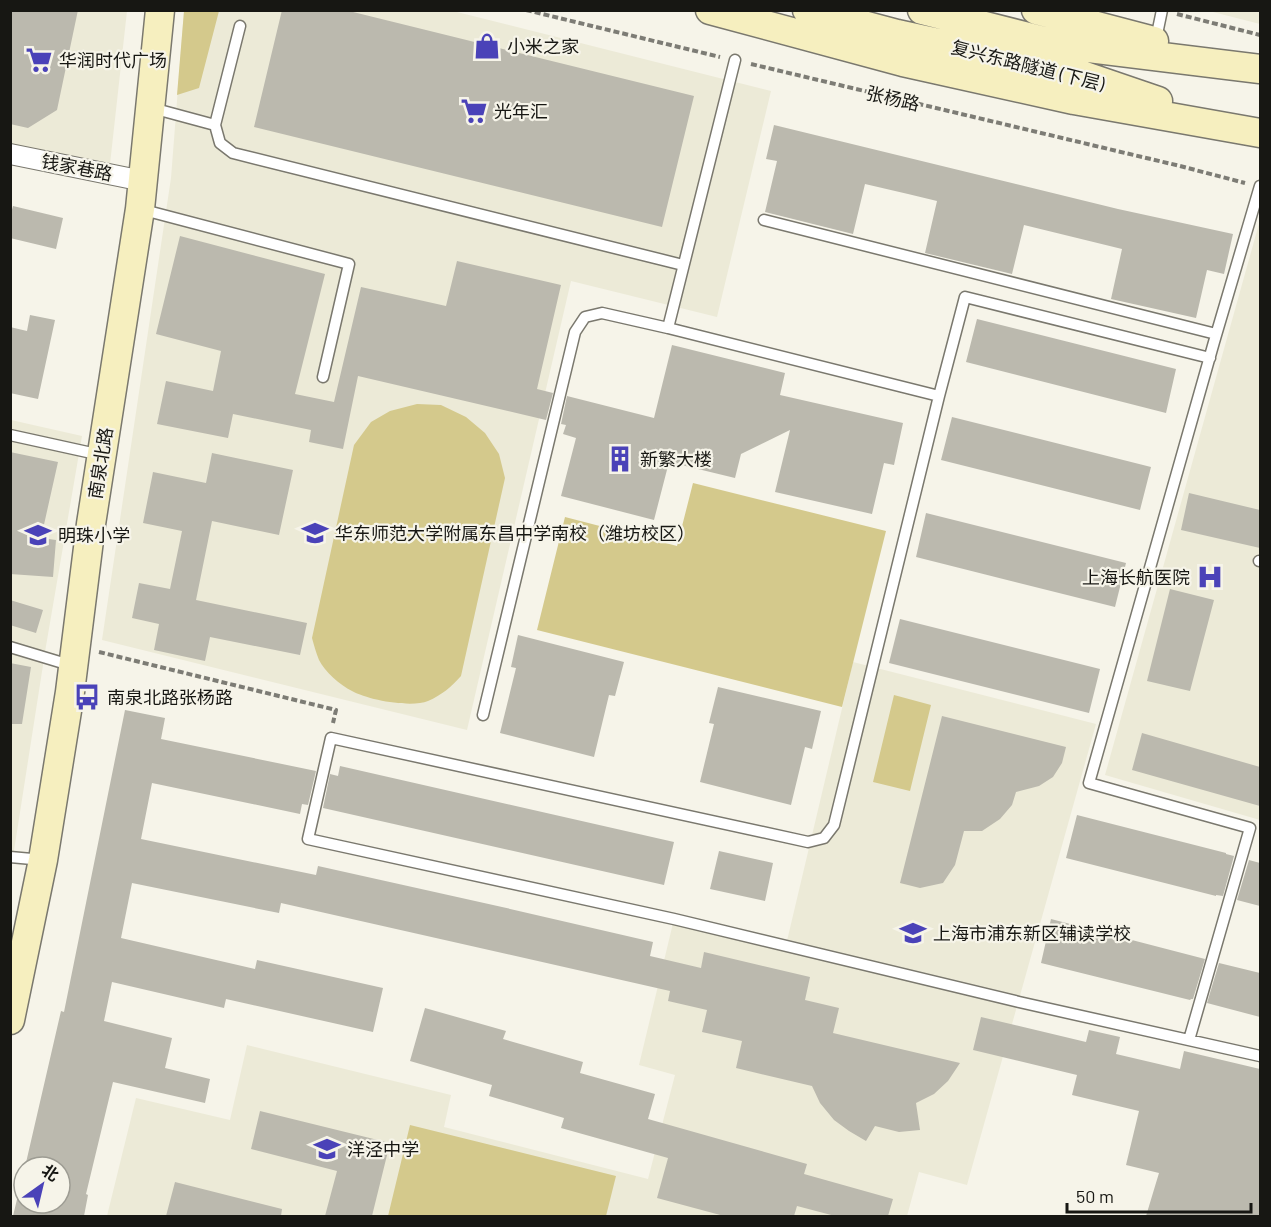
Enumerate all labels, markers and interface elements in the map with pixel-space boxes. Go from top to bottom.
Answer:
shop icon: 小米之家 [472,31,502,61]
place label: 小米之家 [507,35,579,57]
street label: 复兴东路隧道 (下层) [949,35,1107,95]
supermarket icon: 华润时代广场 [24,45,54,75]
place label: 华润时代广场 [59,49,167,71]
street label: 张杨路 [864,81,922,115]
supermarket icon: 光年汇 [459,96,489,126]
place label: 光年汇 [494,100,548,122]
street label: 钱家巷路 [40,149,114,185]
street label: 南泉北路 [84,426,116,500]
building icon: 新繁大楼 [605,444,635,474]
place label: 新繁大楼 [640,448,712,470]
school or university icon: 华东师范大学附属东昌中学南校（潍坊校区） [300,518,330,548]
school or university icon: 明珠小学 [23,520,53,550]
place label: 华东师范大学附属东昌中学南校（潍坊校区） [335,522,695,544]
place label: 明珠小学 [58,524,130,546]
hospital icon: 上海长航医院 [1195,562,1225,592]
place label: 上海长航医院 [1082,566,1190,588]
bus stop icon: 南泉北路张杨路 [72,682,102,712]
place label: 南泉北路张杨路 [107,686,233,708]
school or university icon: 上海市浦东新区辅读学校 [898,918,928,948]
place label: 上海市浦东新区辅读学校 [933,922,1131,944]
school or university icon: 洋泾中学 [312,1134,342,1164]
place label: 洋泾中学 [347,1138,419,1160]
north arrow [12,1155,72,1215]
text: 北 [39,1160,63,1185]
scale bar [1067,1176,1252,1214]
text: 50 m [1076,1185,1114,1207]

